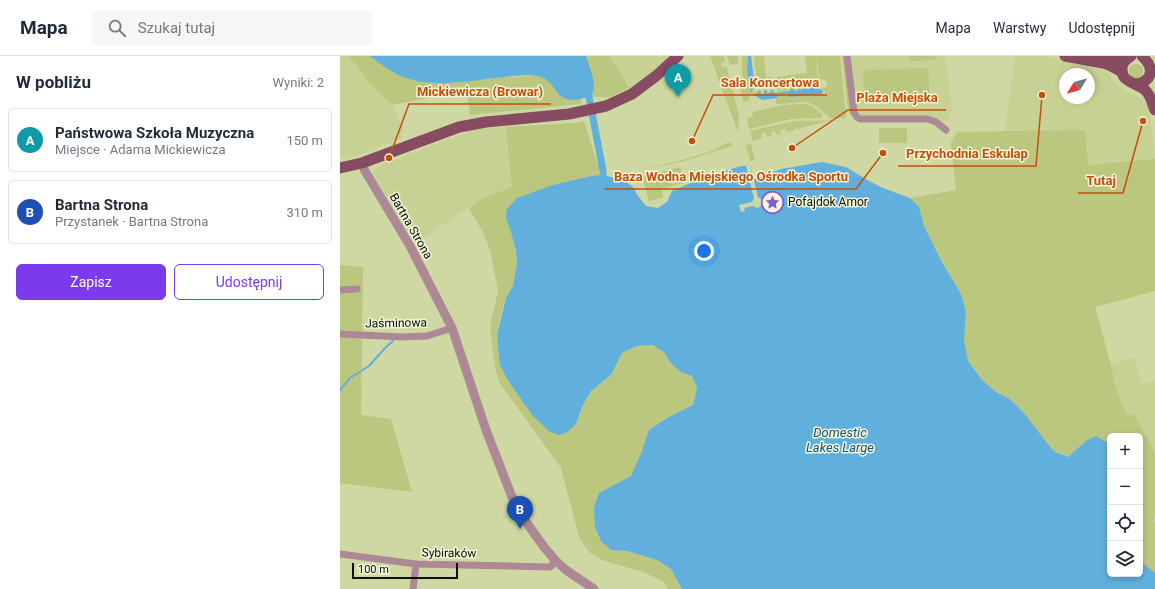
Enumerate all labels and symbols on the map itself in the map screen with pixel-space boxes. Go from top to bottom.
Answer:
pin: A [665,64,691,97]
north arrow [1059,68,1095,104]
callout: Sala Koncertowa [713,70,827,95]
text: Sala Koncertowa [721,75,819,90]
callout: Mickiewicza (Browar) [409,79,551,104]
text: Mickiewicza (Browar) [417,84,543,99]
callout: Plaża Miejska [848,85,946,110]
text: Plaża Miejska [856,90,938,105]
callout: Przychodnia Eskulap [898,141,1036,166]
text: Przychodnia Eskulap [906,146,1028,161]
callout: Baza Wodna Miejskiego Ośrodka Sportu [605,164,856,189]
callout: Tutaj [1078,168,1123,193]
text: Baza Wodna Miejskiego Ośrodka Sportu [614,169,848,184]
text: Tutaj [1086,173,1116,188]
place icon: Pofajdok Amor [760,189,786,215]
street label: Bartna Strona [387,191,435,261]
place label: Pofajdok Amor [788,195,868,209]
your location [694,241,714,261]
street label: Jaśminowa [365,315,427,331]
water label: Domestic Lakes Large [806,425,874,455]
pin: B [507,496,533,529]
street label: Sybiraków [421,546,477,560]
scale bar [352,561,458,580]

